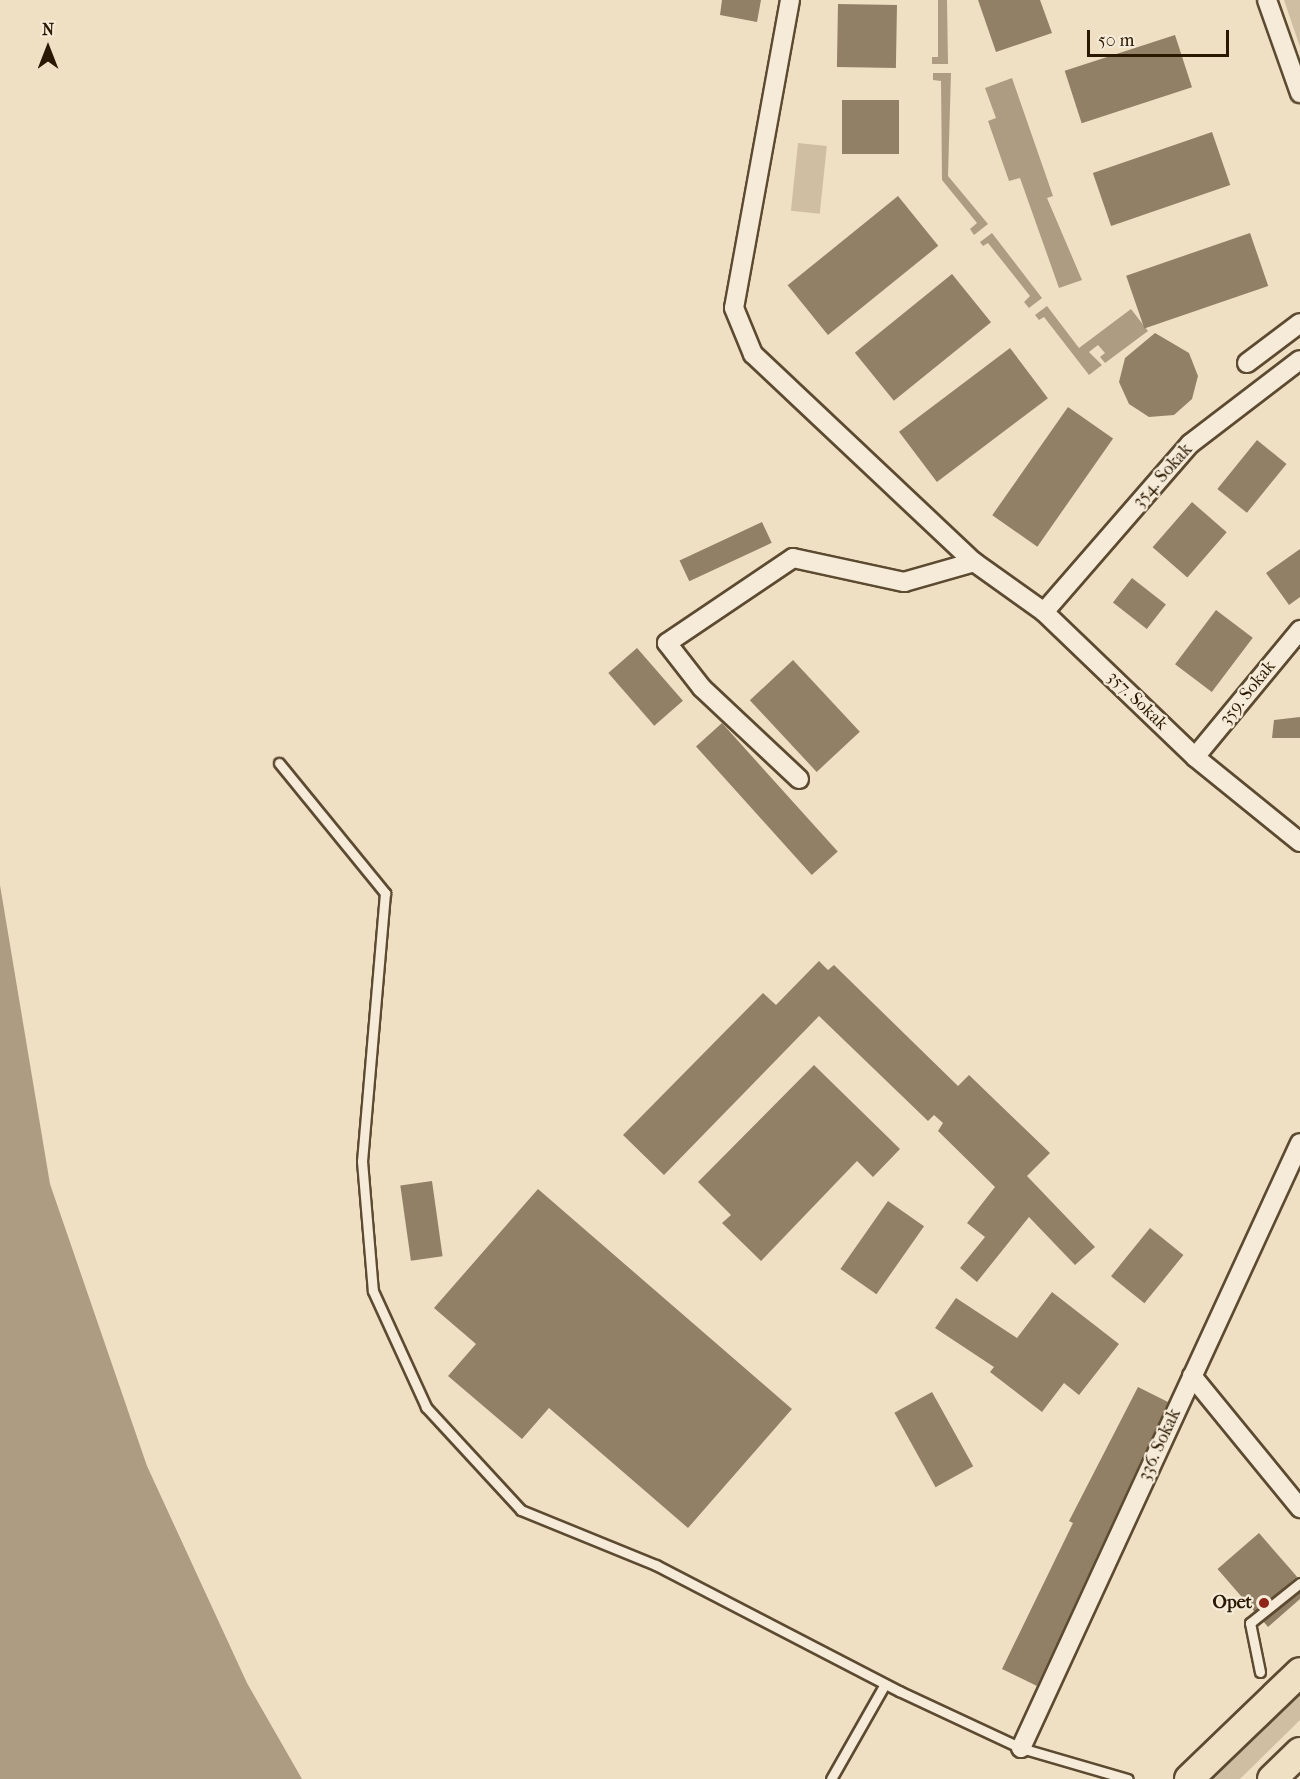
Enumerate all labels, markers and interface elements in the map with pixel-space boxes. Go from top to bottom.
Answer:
north arrow [18,18,78,78]
scale bar [1090,18,1232,56]
text: N [42,20,54,39]
text: 50 m [1098,30,1134,51]
street label: 354. Sokak [1129,440,1197,512]
street label: 359. Sokak [1215,656,1281,730]
street label: 357. Sokak [1102,667,1172,735]
street label: 336. Sokak [1134,1406,1186,1484]
place label: Opet [1212,1592,1252,1614]
marker: Opet [1257,1596,1271,1610]

